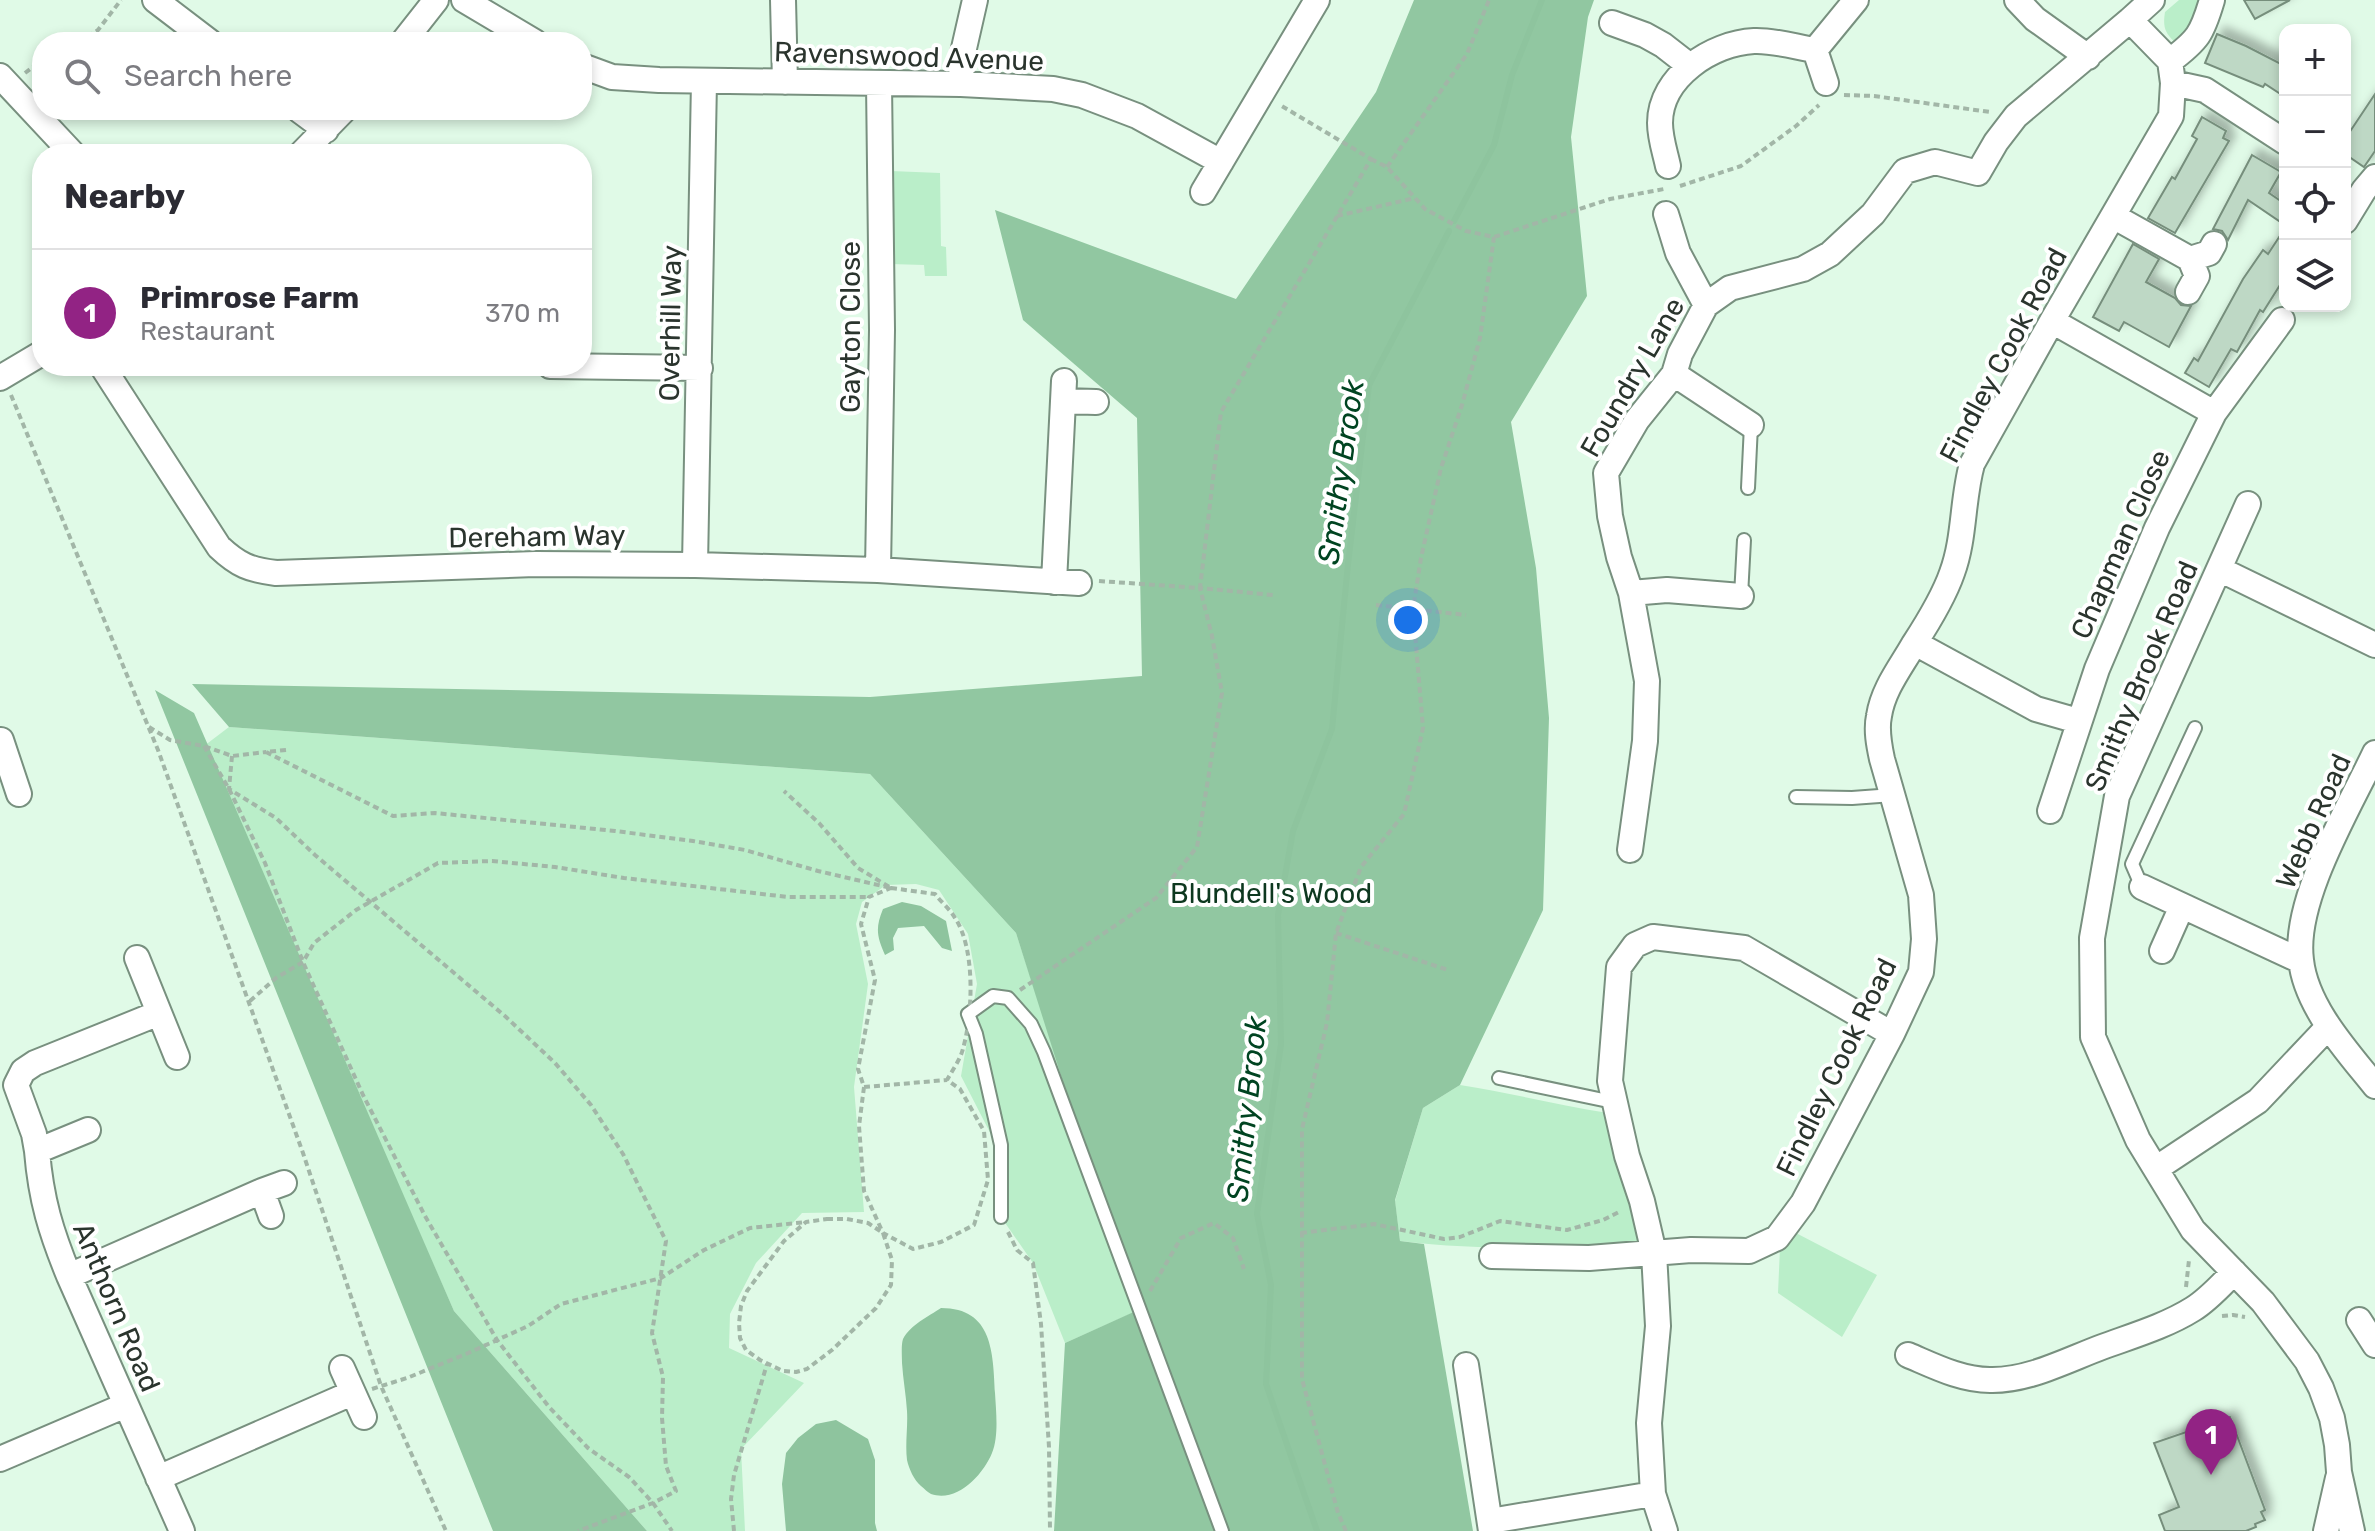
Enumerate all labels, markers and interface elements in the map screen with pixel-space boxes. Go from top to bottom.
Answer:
map controls [2279,24,2351,312]
button: + [2279,24,2351,96]
search box [32,32,592,120]
street label: Ravenswood Avenue [773,35,1045,78]
icon: search [60,54,104,98]
text: Search here [124,58,292,94]
button: − [2279,96,2351,168]
button: locate [2279,168,2351,240]
text: Nearby [64,176,185,217]
button: layers [2279,240,2351,312]
street label: Gayton Close [834,241,867,413]
street label: Findley Cook Road [1933,242,2074,468]
street label: Overhill Way [653,244,688,402]
text: Primrose Farm [140,280,359,316]
street label: Foundry Lane [1573,292,1691,463]
text: 1 [84,298,96,329]
text: 370 m [485,298,560,329]
text: Restaurant [140,316,275,347]
water label: Smithy Brook [1310,377,1372,567]
street label: Chapman Close [2064,445,2177,644]
street label: Dereham Way [448,518,626,555]
street label: Smithy Brook Road [2078,556,2205,796]
your location [1388,600,1428,640]
street label: Webb Road [2269,749,2358,894]
park label: Blundell's Wood [1170,877,1372,910]
street label: Findley Cook Road [1769,953,1904,1182]
water label: Smithy Brook [1219,1014,1275,1203]
street label: Anthorn Road [66,1218,167,1397]
pin: 1 [2185,1409,2237,1475]

